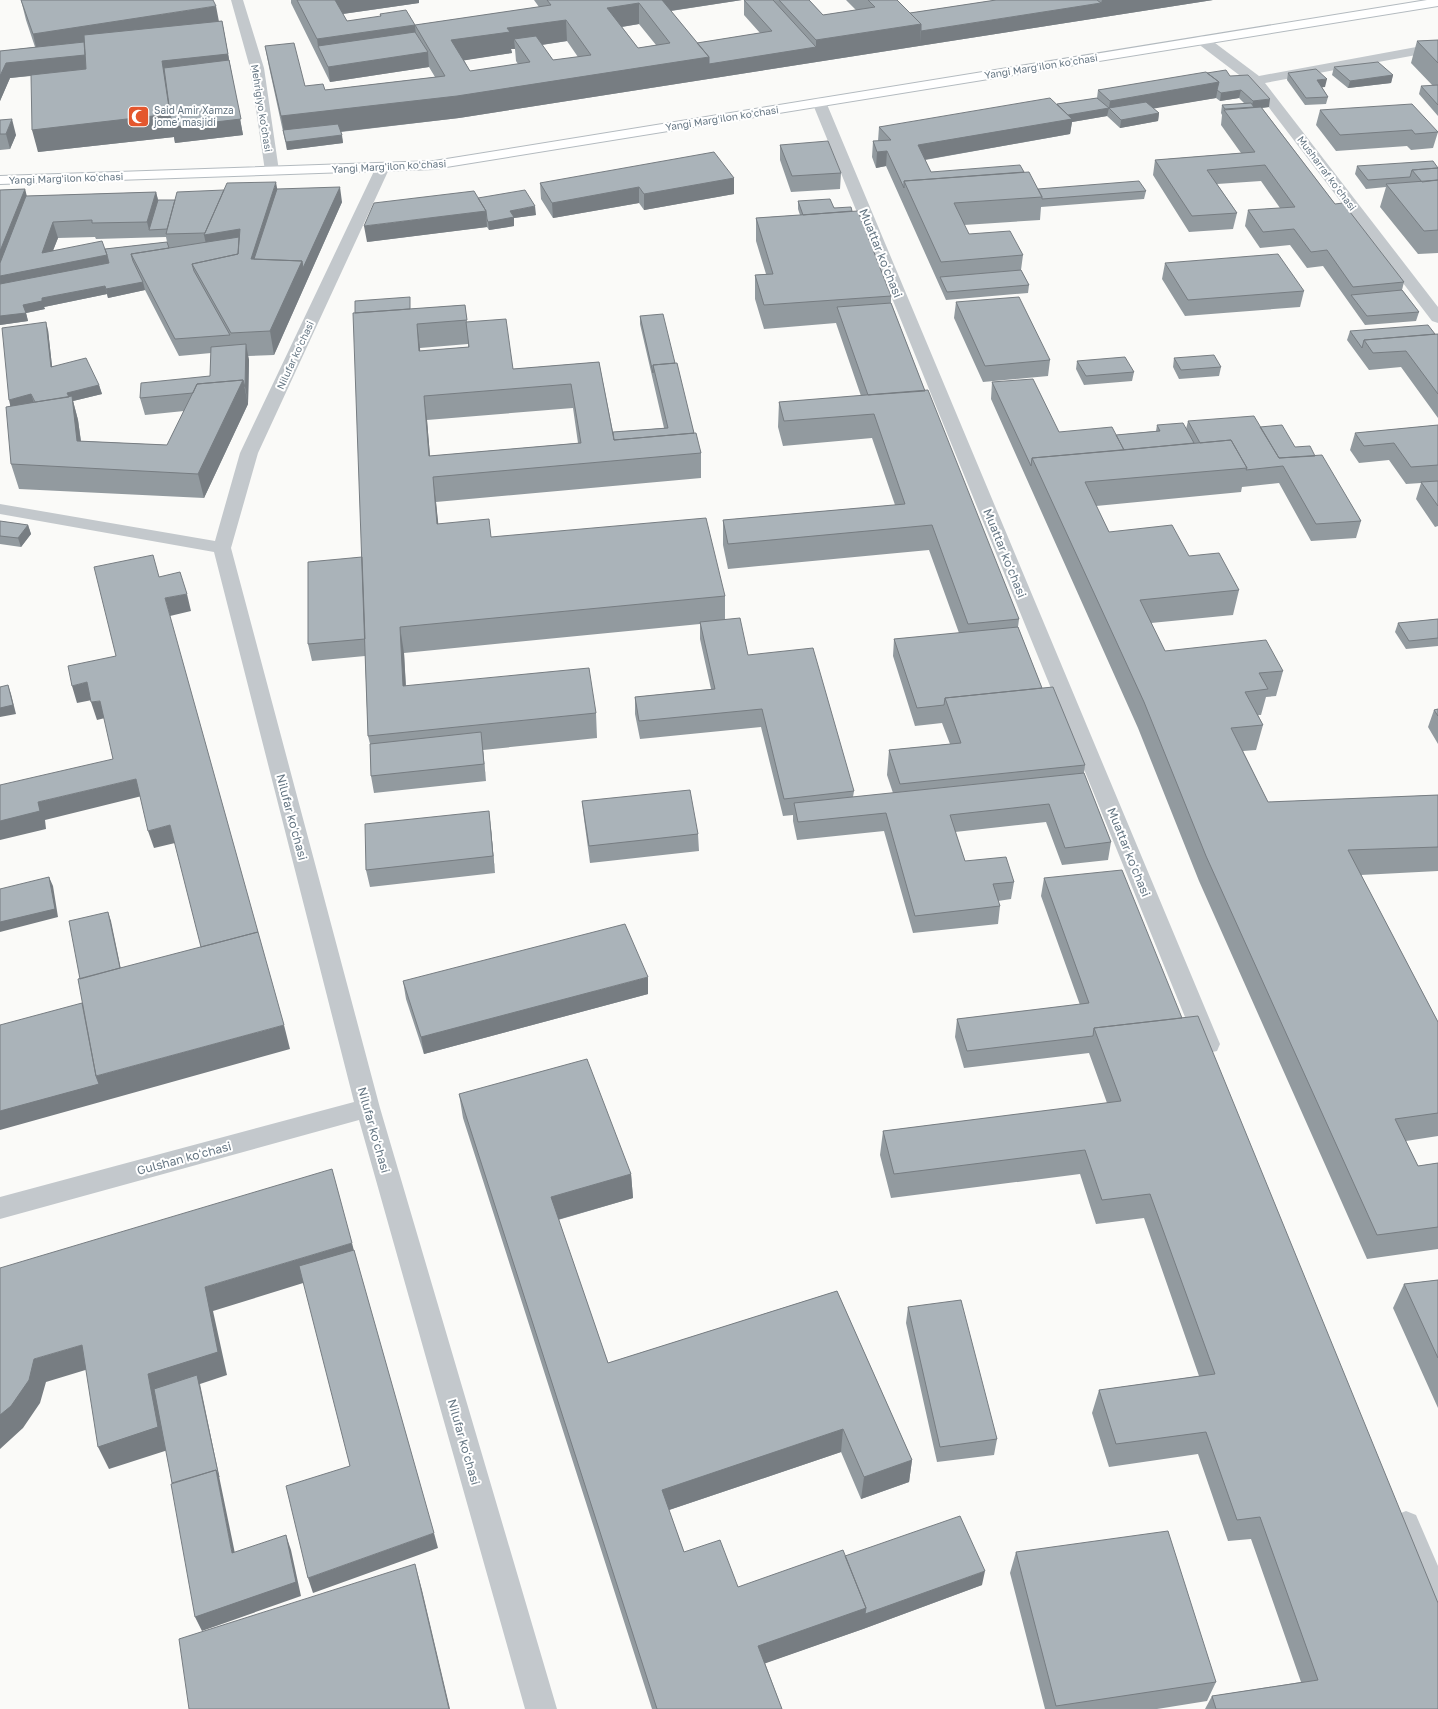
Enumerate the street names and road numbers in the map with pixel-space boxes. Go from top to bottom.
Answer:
street label: Yangi Margʻilon koʻchasi [984,51,1098,81]
street label: Mehrigiyo ko'chasi [249,63,275,153]
street label: Yangi Margʻilon koʻchasi [665,103,779,133]
street label: Musharraf koʻchasi [1295,133,1359,213]
street label: Yangi Margʻilon koʻchasi [332,157,446,175]
street label: Yangi Margʻilon koʻchasi [9,170,123,186]
street label: Muattar koʻchasi [856,206,906,300]
street label: Nilufar koʻchasi [274,319,316,391]
street label: Muattar koʻchasi [980,506,1030,600]
street label: Nilufar koʻchasi [273,772,311,862]
street label: Muattar koʻchasi [1104,805,1154,899]
street label: Nilufar koʻchasi [355,1085,393,1175]
street label: Gulshan koʻchasi [135,1138,233,1178]
street label: Nilufar koʻchasi [445,1397,483,1487]

